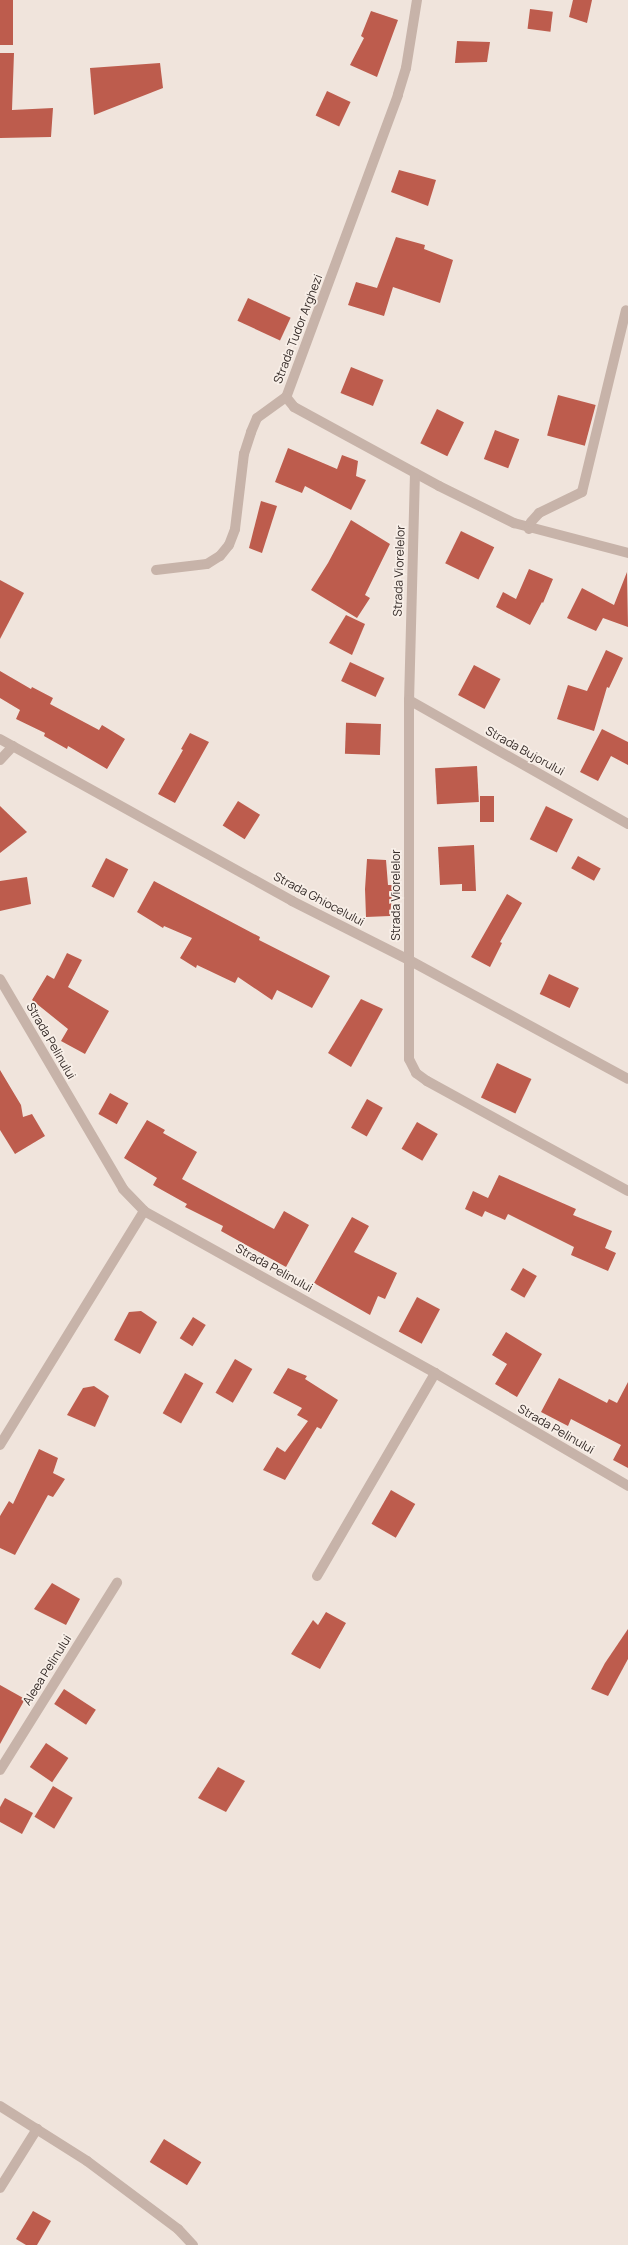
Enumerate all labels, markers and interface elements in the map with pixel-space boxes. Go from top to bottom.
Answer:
street label: Strada Tudor Arghezi [271,272,325,386]
street label: Strada Viorelelor [390,525,408,617]
street label: Strada Bujorului [483,723,567,779]
street label: Strada Viorelelor [389,849,403,941]
street label: Strada Ghiocelului [271,869,367,929]
street label: Strada Pelinului [23,1000,79,1082]
street label: Strada Pelinului [233,1241,315,1295]
street label: Strada Pelinului [515,1401,597,1457]
street label: Aleea Pelinului [20,1632,74,1708]

